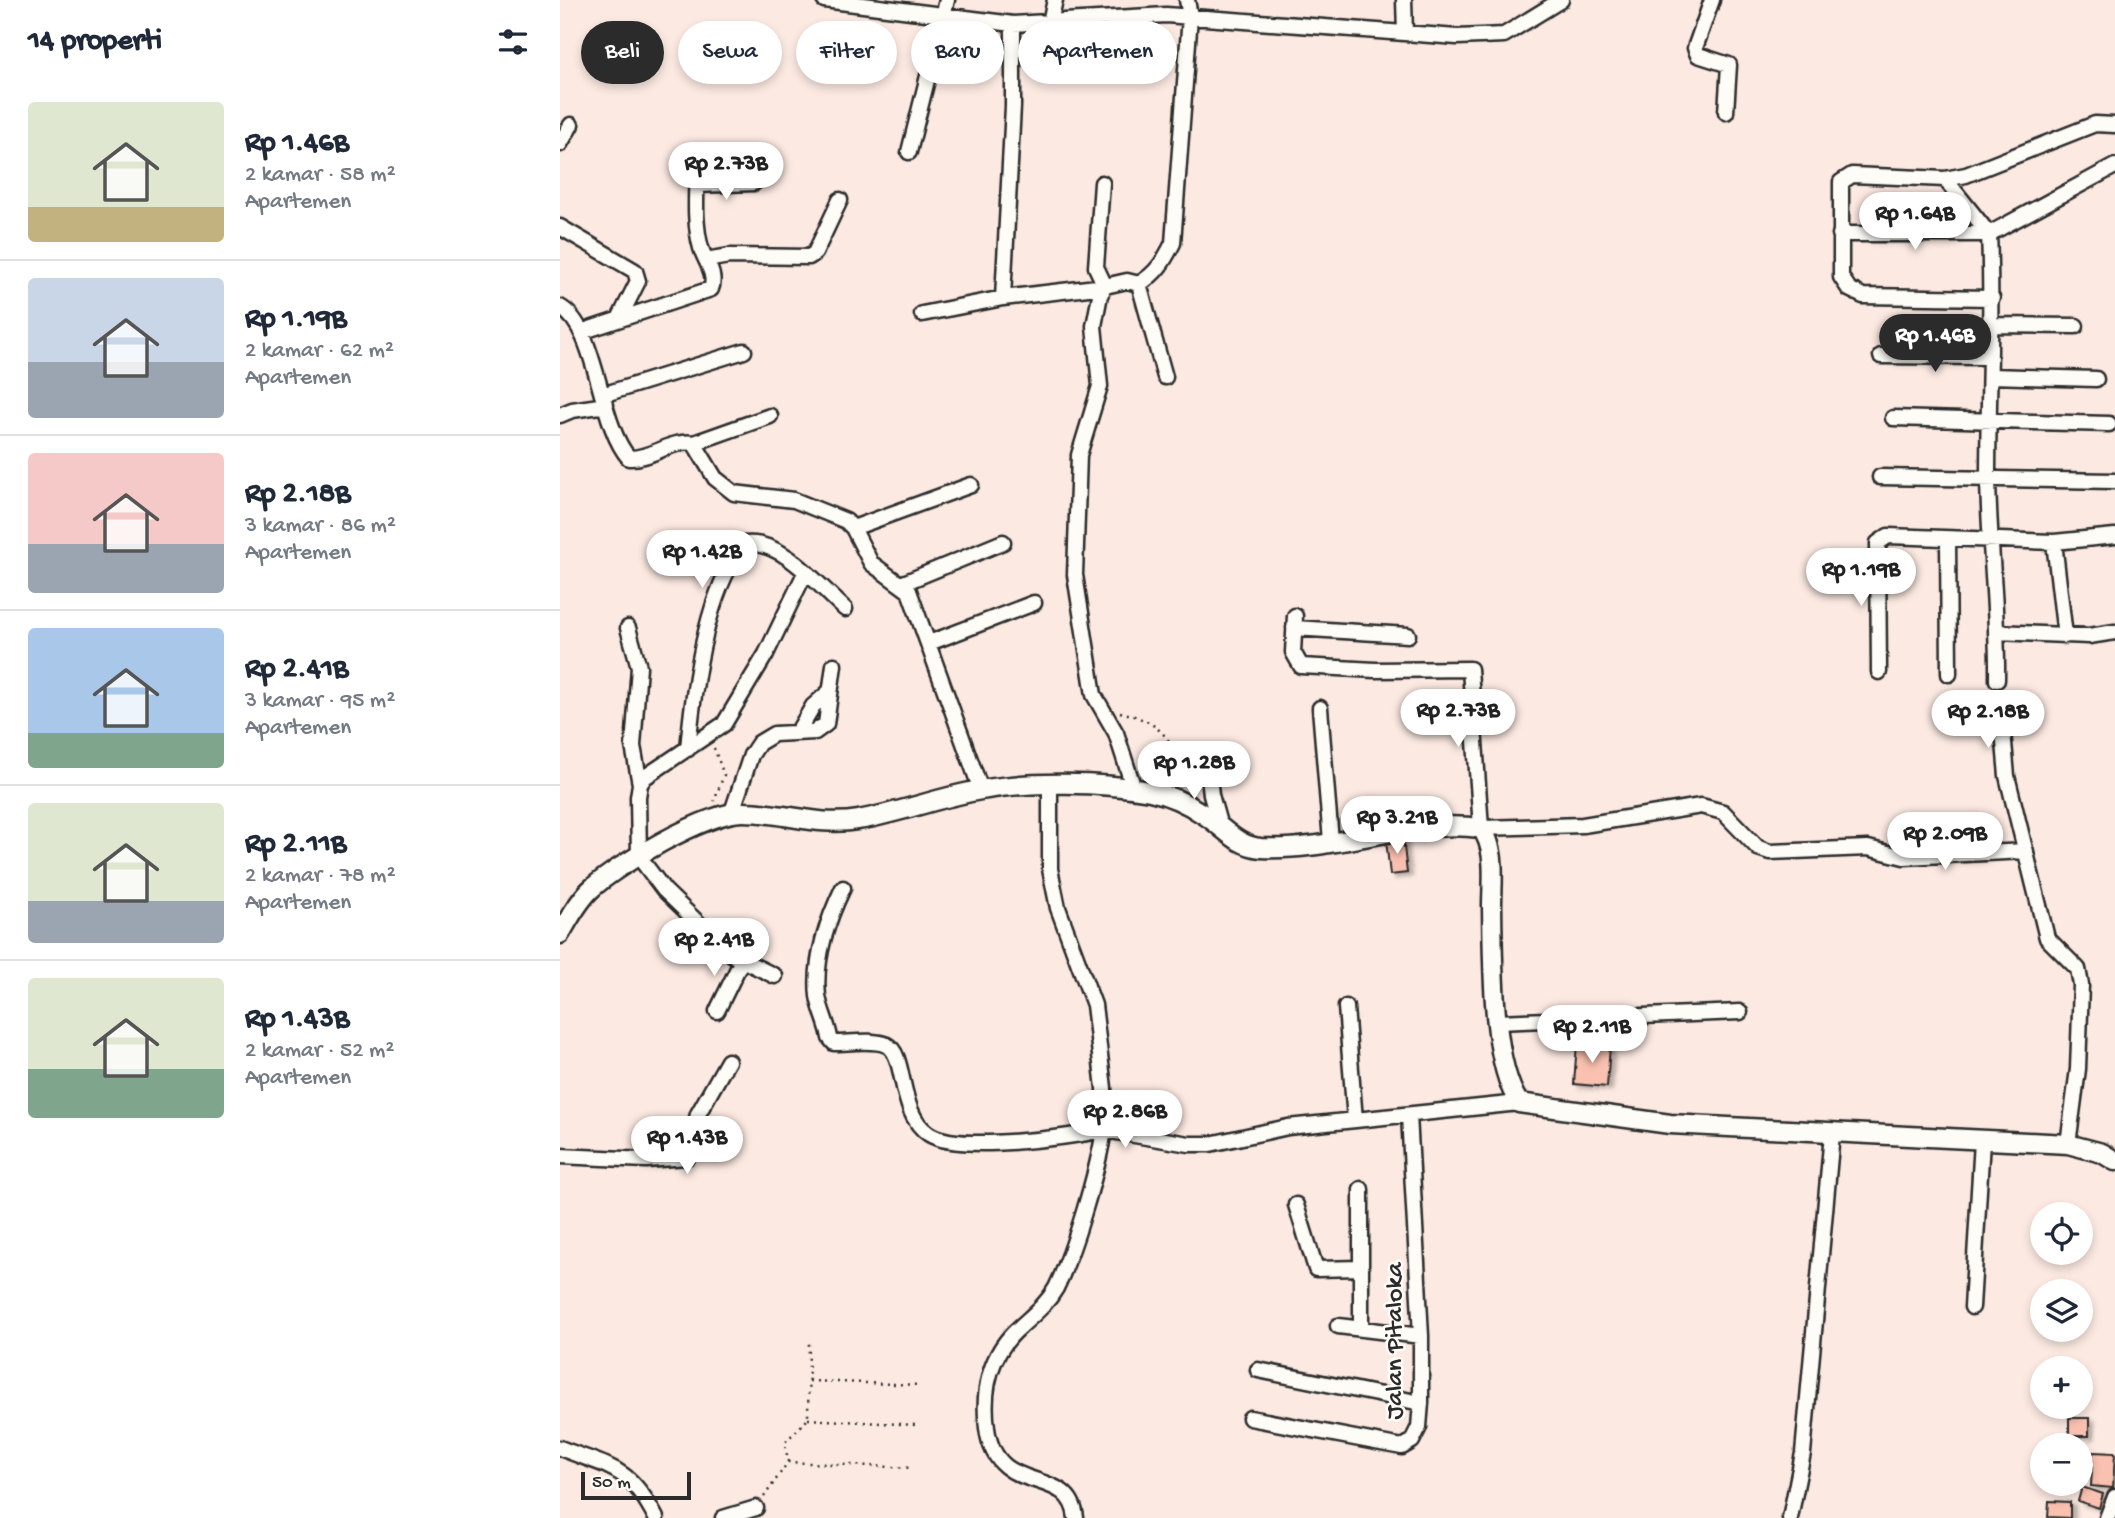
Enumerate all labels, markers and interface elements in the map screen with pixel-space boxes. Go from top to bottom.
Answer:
chip: Beli [581,21,664,84]
chip: Sewa [678,21,782,84]
chip: Filter [796,21,897,84]
chip: Baru [911,21,1004,84]
chip: Apartemen [1018,21,1177,84]
icon: filters [494,23,532,61]
text: 14 properti [28,25,162,60]
text: Rp 1.46B [245,127,349,162]
icon: home [84,130,168,214]
pin: Rp 2.73B [654,142,798,202]
text: Rp 2.73B [685,151,767,178]
text: 2 kamar · 58 m² [245,162,396,189]
text: Apartemen [245,189,351,216]
pin: Rp 1.64B [1843,192,1987,252]
text: Rp 1.64B [1875,201,1955,228]
text: Rp 1.19B [245,303,347,338]
icon: home [84,306,168,390]
pin: Rp 1.46B [1863,314,2007,374]
text: Rp 1.46B [1895,323,1975,350]
text: 2 kamar · 62 m² [245,338,394,365]
text: Apartemen [245,365,351,392]
text: Rp 2.18B [245,478,351,513]
icon: home [84,481,168,565]
text: 3 kamar · 86 m² [245,513,396,540]
pin: Rp 1.42B [630,530,774,590]
text: Rp 1.42B [662,539,742,566]
text: Apartemen [245,540,351,567]
pin: Rp 1.19B [1789,548,1933,608]
text: Rp 1.19B [1822,557,1900,584]
text: Rp 2.41B [245,653,348,688]
icon: home [84,656,168,740]
text: 3 kamar · 95 m² [245,688,395,715]
pin: Rp 2.73B [1386,690,1530,749]
pin: Rp 2.18B [1916,690,2060,750]
text: Rp 2.73B [1417,698,1499,725]
text: Rp 2.18B [1948,699,2028,726]
text: Apartemen [245,715,351,742]
pin: Rp 1.28B [1122,742,1266,801]
text: Rp 1.28B [1154,750,1234,777]
pin: Rp 3.21B [1325,796,1469,856]
text: Rp 3.21B [1357,805,1437,832]
pin: Rp 2.09B [1873,812,2017,872]
text: Rp 2.09B [1903,821,1987,848]
text: Rp 2.11B [245,828,346,863]
icon: home [84,831,168,915]
text: 2 kamar · 78 m² [245,863,396,890]
text: Apartemen [245,890,351,917]
pin: Rp 2.41B [642,918,786,978]
text: Rp 2.41B [674,927,754,954]
text: Rp 1.43B [245,1003,349,1038]
icon: home [84,1006,168,1090]
pin: Rp 2.11B [1520,1006,1664,1065]
text: Rp 2.11B [1553,1014,1631,1041]
text: 2 kamar · 52 m² [245,1038,394,1065]
text: Apartemen [245,1065,351,1092]
pin: Rp 2.86B [1053,1090,1197,1150]
text: Rp 2.86B [1083,1099,1167,1126]
pin: Rp 1.43B [615,1116,759,1176]
text: Rp 1.43B [647,1125,727,1152]
map controls [2030,1202,2093,1496]
button: locate [2030,1202,2093,1265]
street label: Jalan Pitaloka [1381,1261,1412,1420]
button: layers [2030,1279,2093,1342]
button: + [2030,1356,2093,1419]
button: − [2030,1433,2093,1496]
scale bar [581,1469,691,1501]
text: 50 m [592,1472,631,1495]

